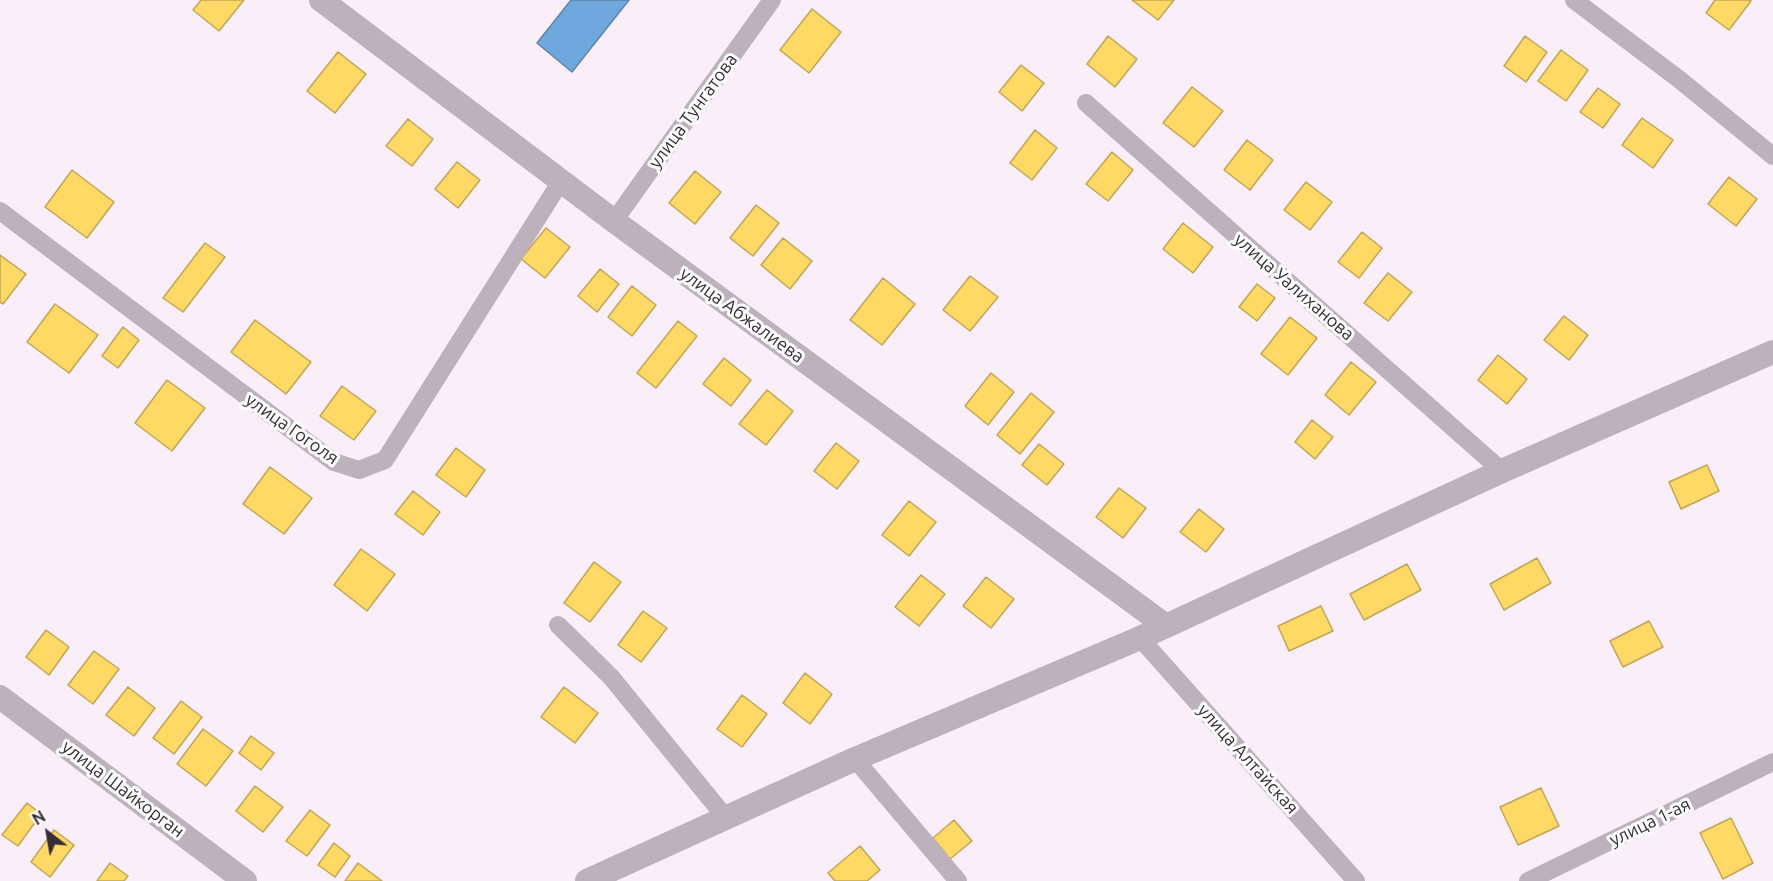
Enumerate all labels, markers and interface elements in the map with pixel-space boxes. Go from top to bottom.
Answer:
street label: улица Тунгатова [644,49,742,173]
street label: улица Уалиханова [1229,229,1359,345]
street label: улица Абжалиева [676,263,808,367]
street label: улица Гоголя [241,389,343,469]
street label: улица Алтайская [1193,700,1303,818]
street label: улица Шайкорган [57,736,189,842]
street label: улица 1-ая [1606,793,1694,851]
north arrow [18,803,78,863]
text: N [29,807,48,828]

